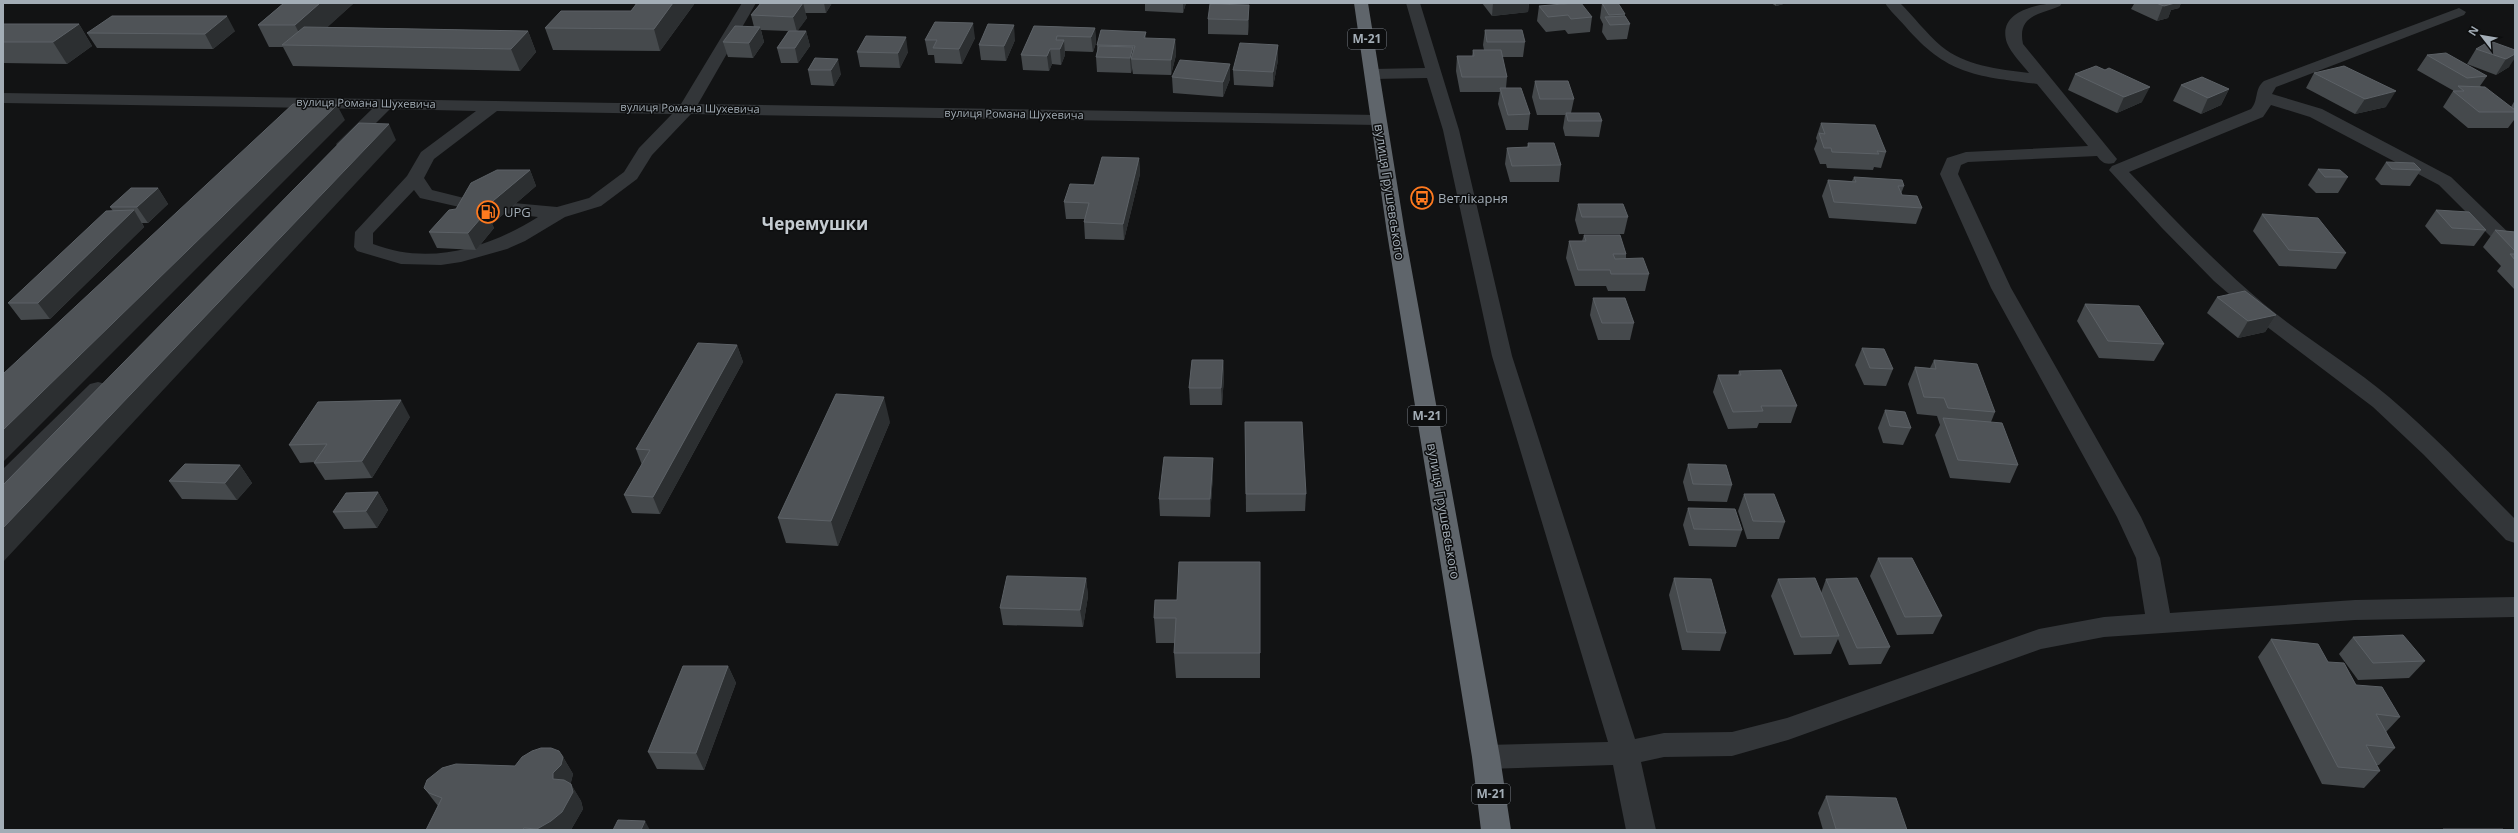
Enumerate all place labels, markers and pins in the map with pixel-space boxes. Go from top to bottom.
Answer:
bus stop icon: Ветлікарня [1409,185,1435,211]
place label: Ветлікарня [1438,189,1508,207]
fuel station icon: UPG [475,199,501,225]
place label: UPG [504,203,531,221]

